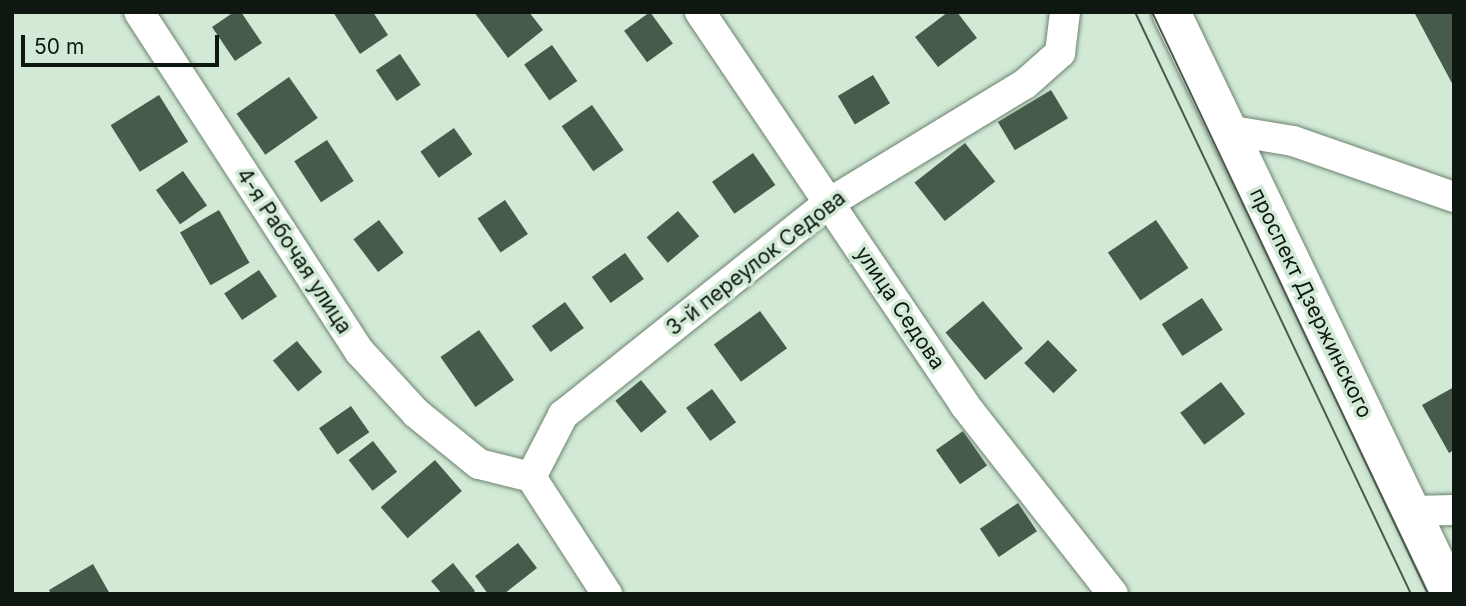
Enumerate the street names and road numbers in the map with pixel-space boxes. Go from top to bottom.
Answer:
street label: 4-я Рабочая улица [231,163,357,339]
street label: проспект Дзержинского [1244,184,1378,422]
street label: 3-й переулок Седова [662,185,850,341]
street label: улица Седова [850,242,950,374]

